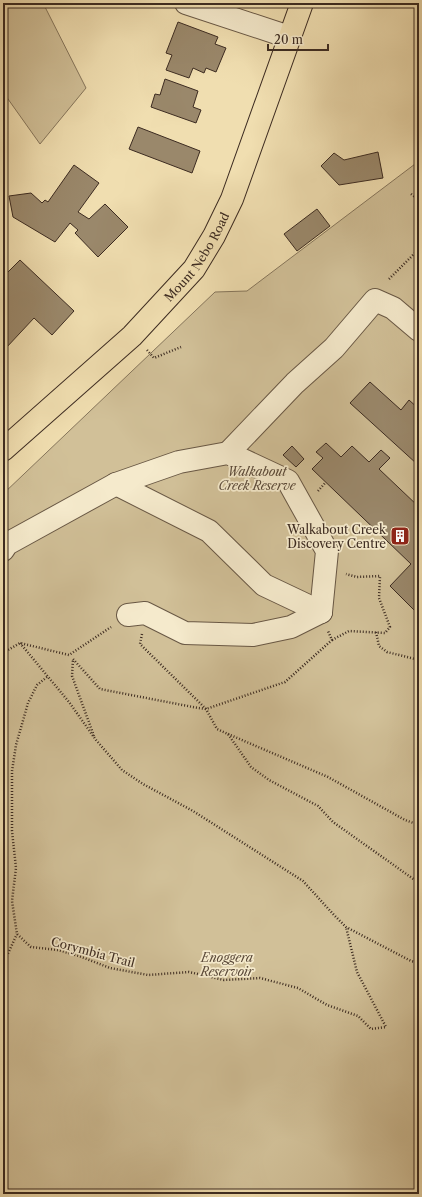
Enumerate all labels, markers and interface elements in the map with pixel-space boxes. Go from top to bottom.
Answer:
scale bar [268,26,328,52]
text: 20 m [274,32,303,47]
street label: Mount Nebo Road [161,209,232,304]
park label: Walkabout Creek Reserve [219,464,297,493]
place label: Walkabout Creek Discovery Centre [286,522,387,551]
building icon: Walkabout Creek Discovery Centre [389,525,411,547]
street label: Corymbia Trail [49,934,137,971]
park label: Enoggera Reservoir [200,950,255,979]

